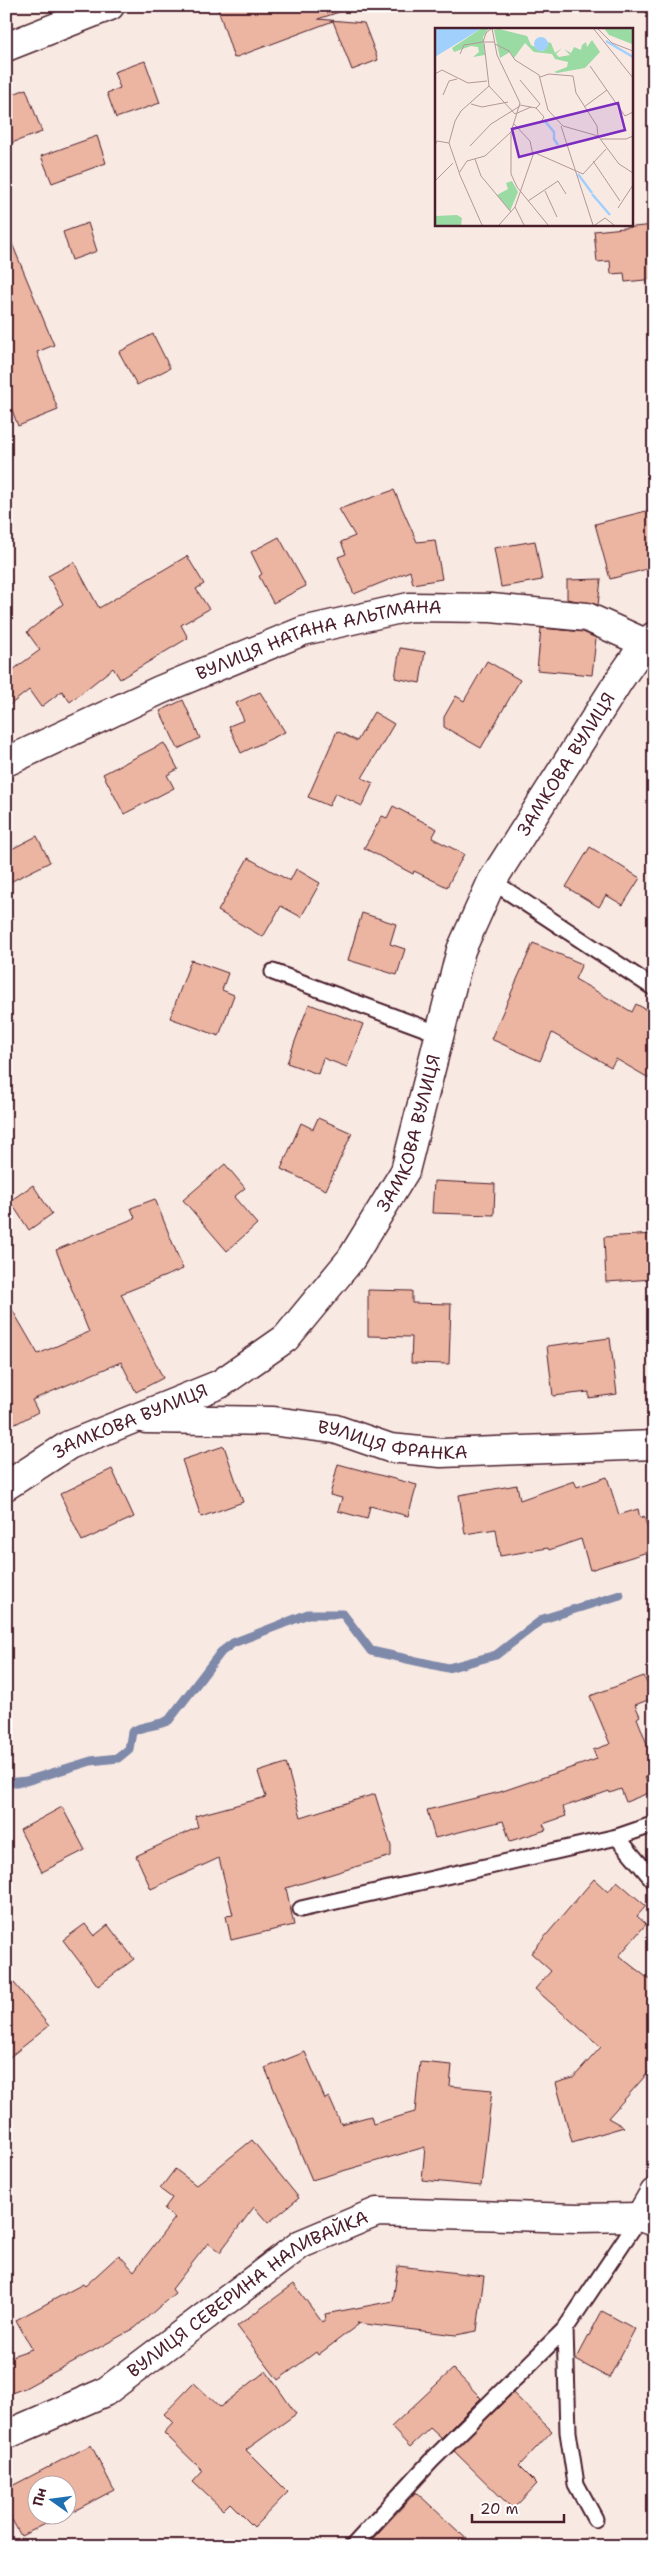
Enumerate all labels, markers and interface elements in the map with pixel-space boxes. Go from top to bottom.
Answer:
inset map [435,28,632,225]
street label: ВУЛИЦЯ НАТАНА АЛЬТМАНА [192,595,442,686]
street label: ЗАМКОВА ВУЛИЦЯ [512,688,620,840]
street label: ЗАМКОВА ВУЛИЦЯ [371,1052,446,1216]
street label: ЗАМКОВА ВУЛИЦЯ [48,1378,211,1464]
street label: ВУЛИЦЯ ФРАНКА [317,1415,468,1465]
street label: ВУЛИЦЯ СЕВЕРИНА НАЛИВАЙКА [122,2205,372,2383]
north arrow [28,2474,78,2524]
text: Пн [28,2486,50,2508]
scale bar [472,2492,565,2524]
text: 20 m [480,2499,519,2519]

